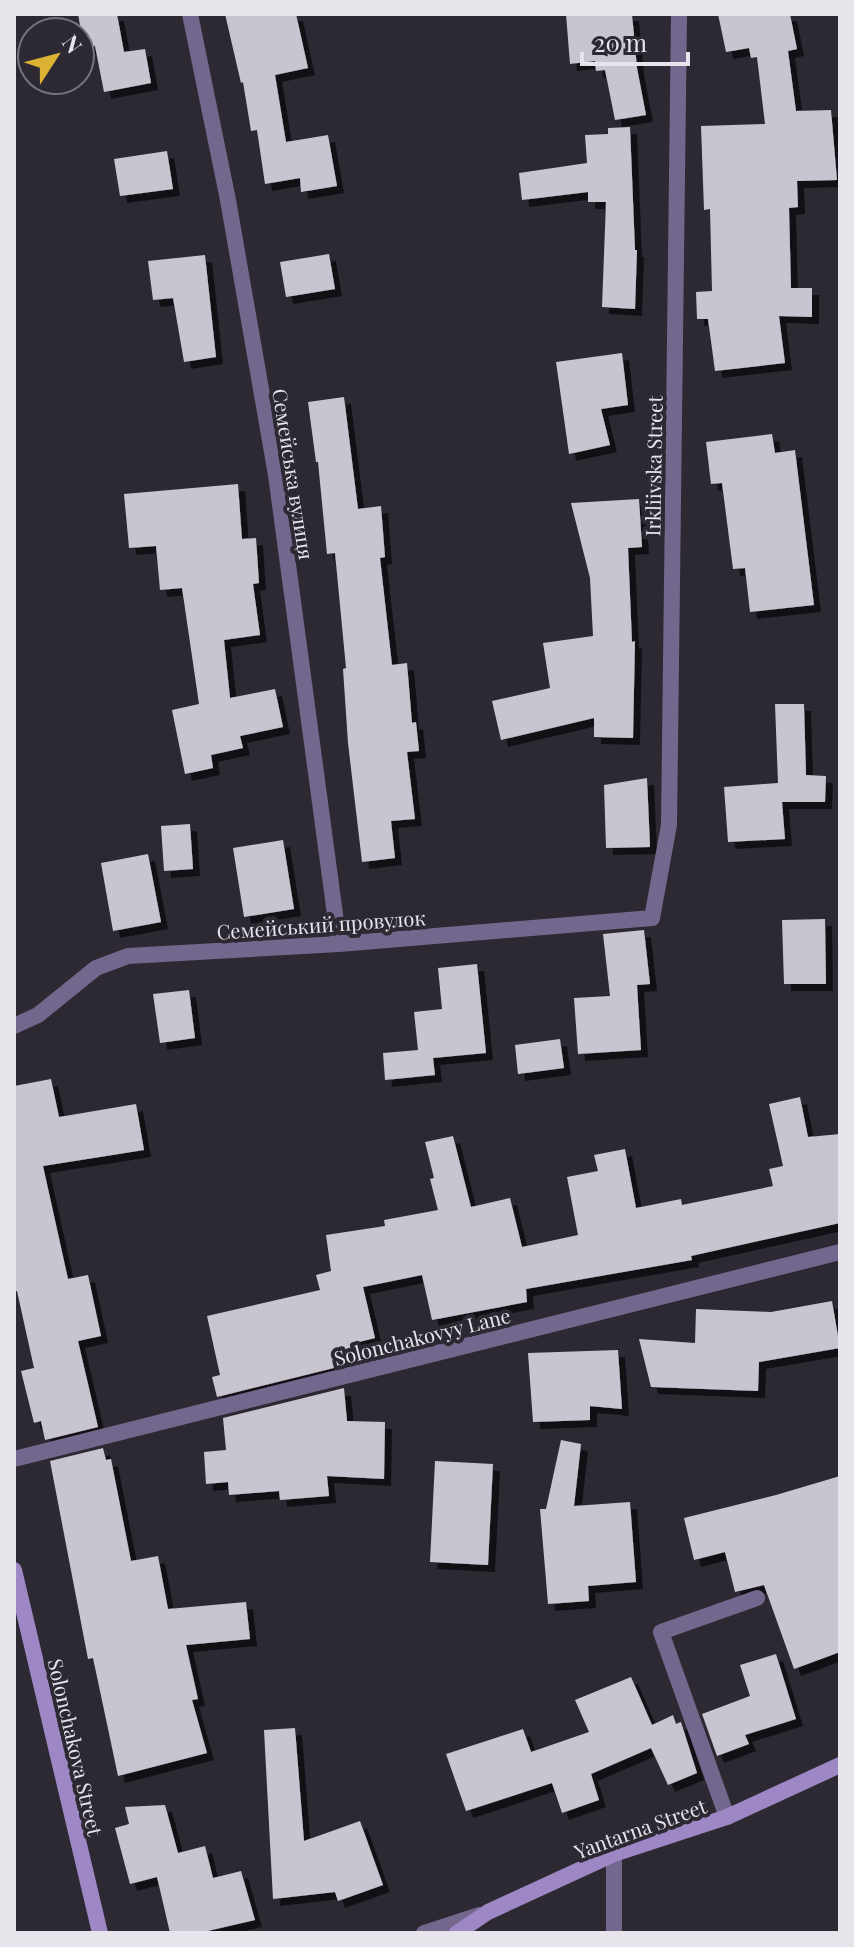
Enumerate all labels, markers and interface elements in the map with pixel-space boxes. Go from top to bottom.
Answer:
north arrow [16,16,96,96]
scale bar [582,16,688,66]
text: 20 m [594,26,647,58]
text: N [56,28,90,59]
street label: Семейська вулиця [267,387,321,562]
street label: Irkliivska Street [638,394,668,537]
street label: Семейський провулок [216,903,427,945]
street label: Solonchakovyy Lane [331,1301,513,1371]
street label: Solonchakova Street [43,1656,110,1839]
street label: Yantarna Street [569,1791,711,1865]

